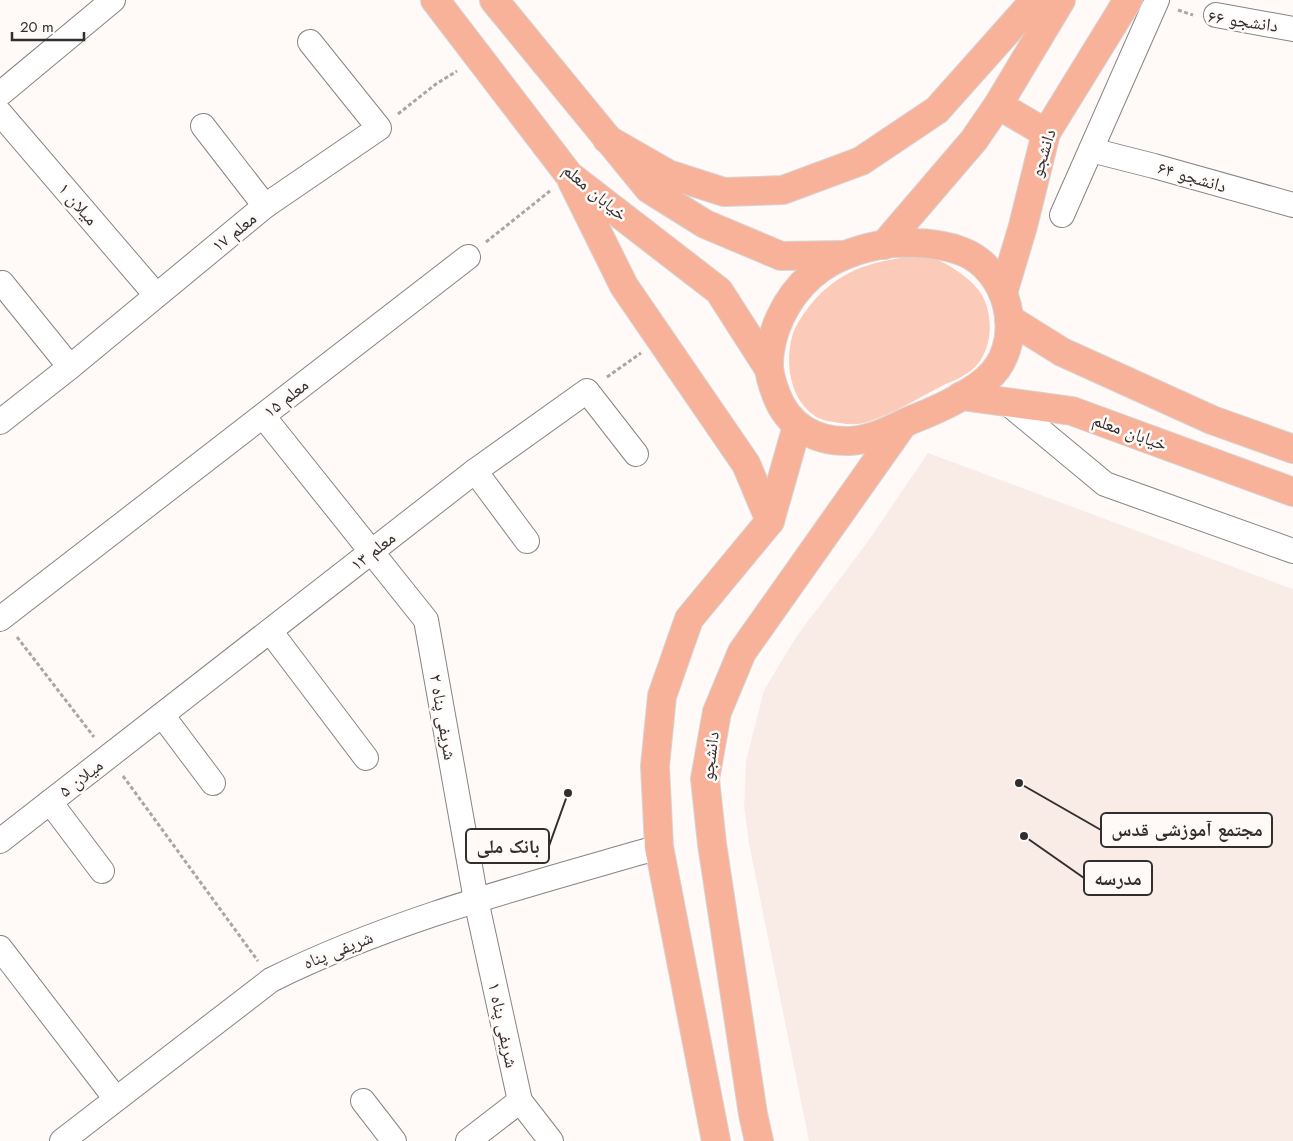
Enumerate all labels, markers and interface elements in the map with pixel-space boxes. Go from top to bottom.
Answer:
street label: دانشجو ۶۶ [1206,3,1280,39]
scale bar [12,10,85,42]
text: 20 m [20,16,54,38]
street label: دانشجو [1023,126,1063,180]
street label: دانشجو ۶۴ [1154,155,1230,199]
street label: خیابان معلم [557,157,633,227]
street label: میلان ۱ [52,177,104,231]
street label: معلم ۱۷ [206,206,262,258]
street label: معلم ۱۵ [258,372,314,424]
street label: خیابان معلم [1089,407,1171,457]
street label: معلم ۱۳ [345,525,401,577]
street label: شریفی پناه ۲ [423,672,463,762]
street label: دانشجو [694,730,726,782]
street label: میلان ۵ [53,752,109,804]
callout: مجتمع آموزشی قدس [1101,813,1272,847]
text: مجتمع آموزشی قدس [1111,816,1263,843]
callout: بانک ملی [466,829,549,863]
text: بانک ملی [477,833,539,860]
callout: مدرسه [1084,861,1152,895]
text: مدرسه [1094,865,1142,892]
street label: شریفی پناه [299,924,377,976]
street label: شریفی پناه ۱ [481,980,525,1070]

